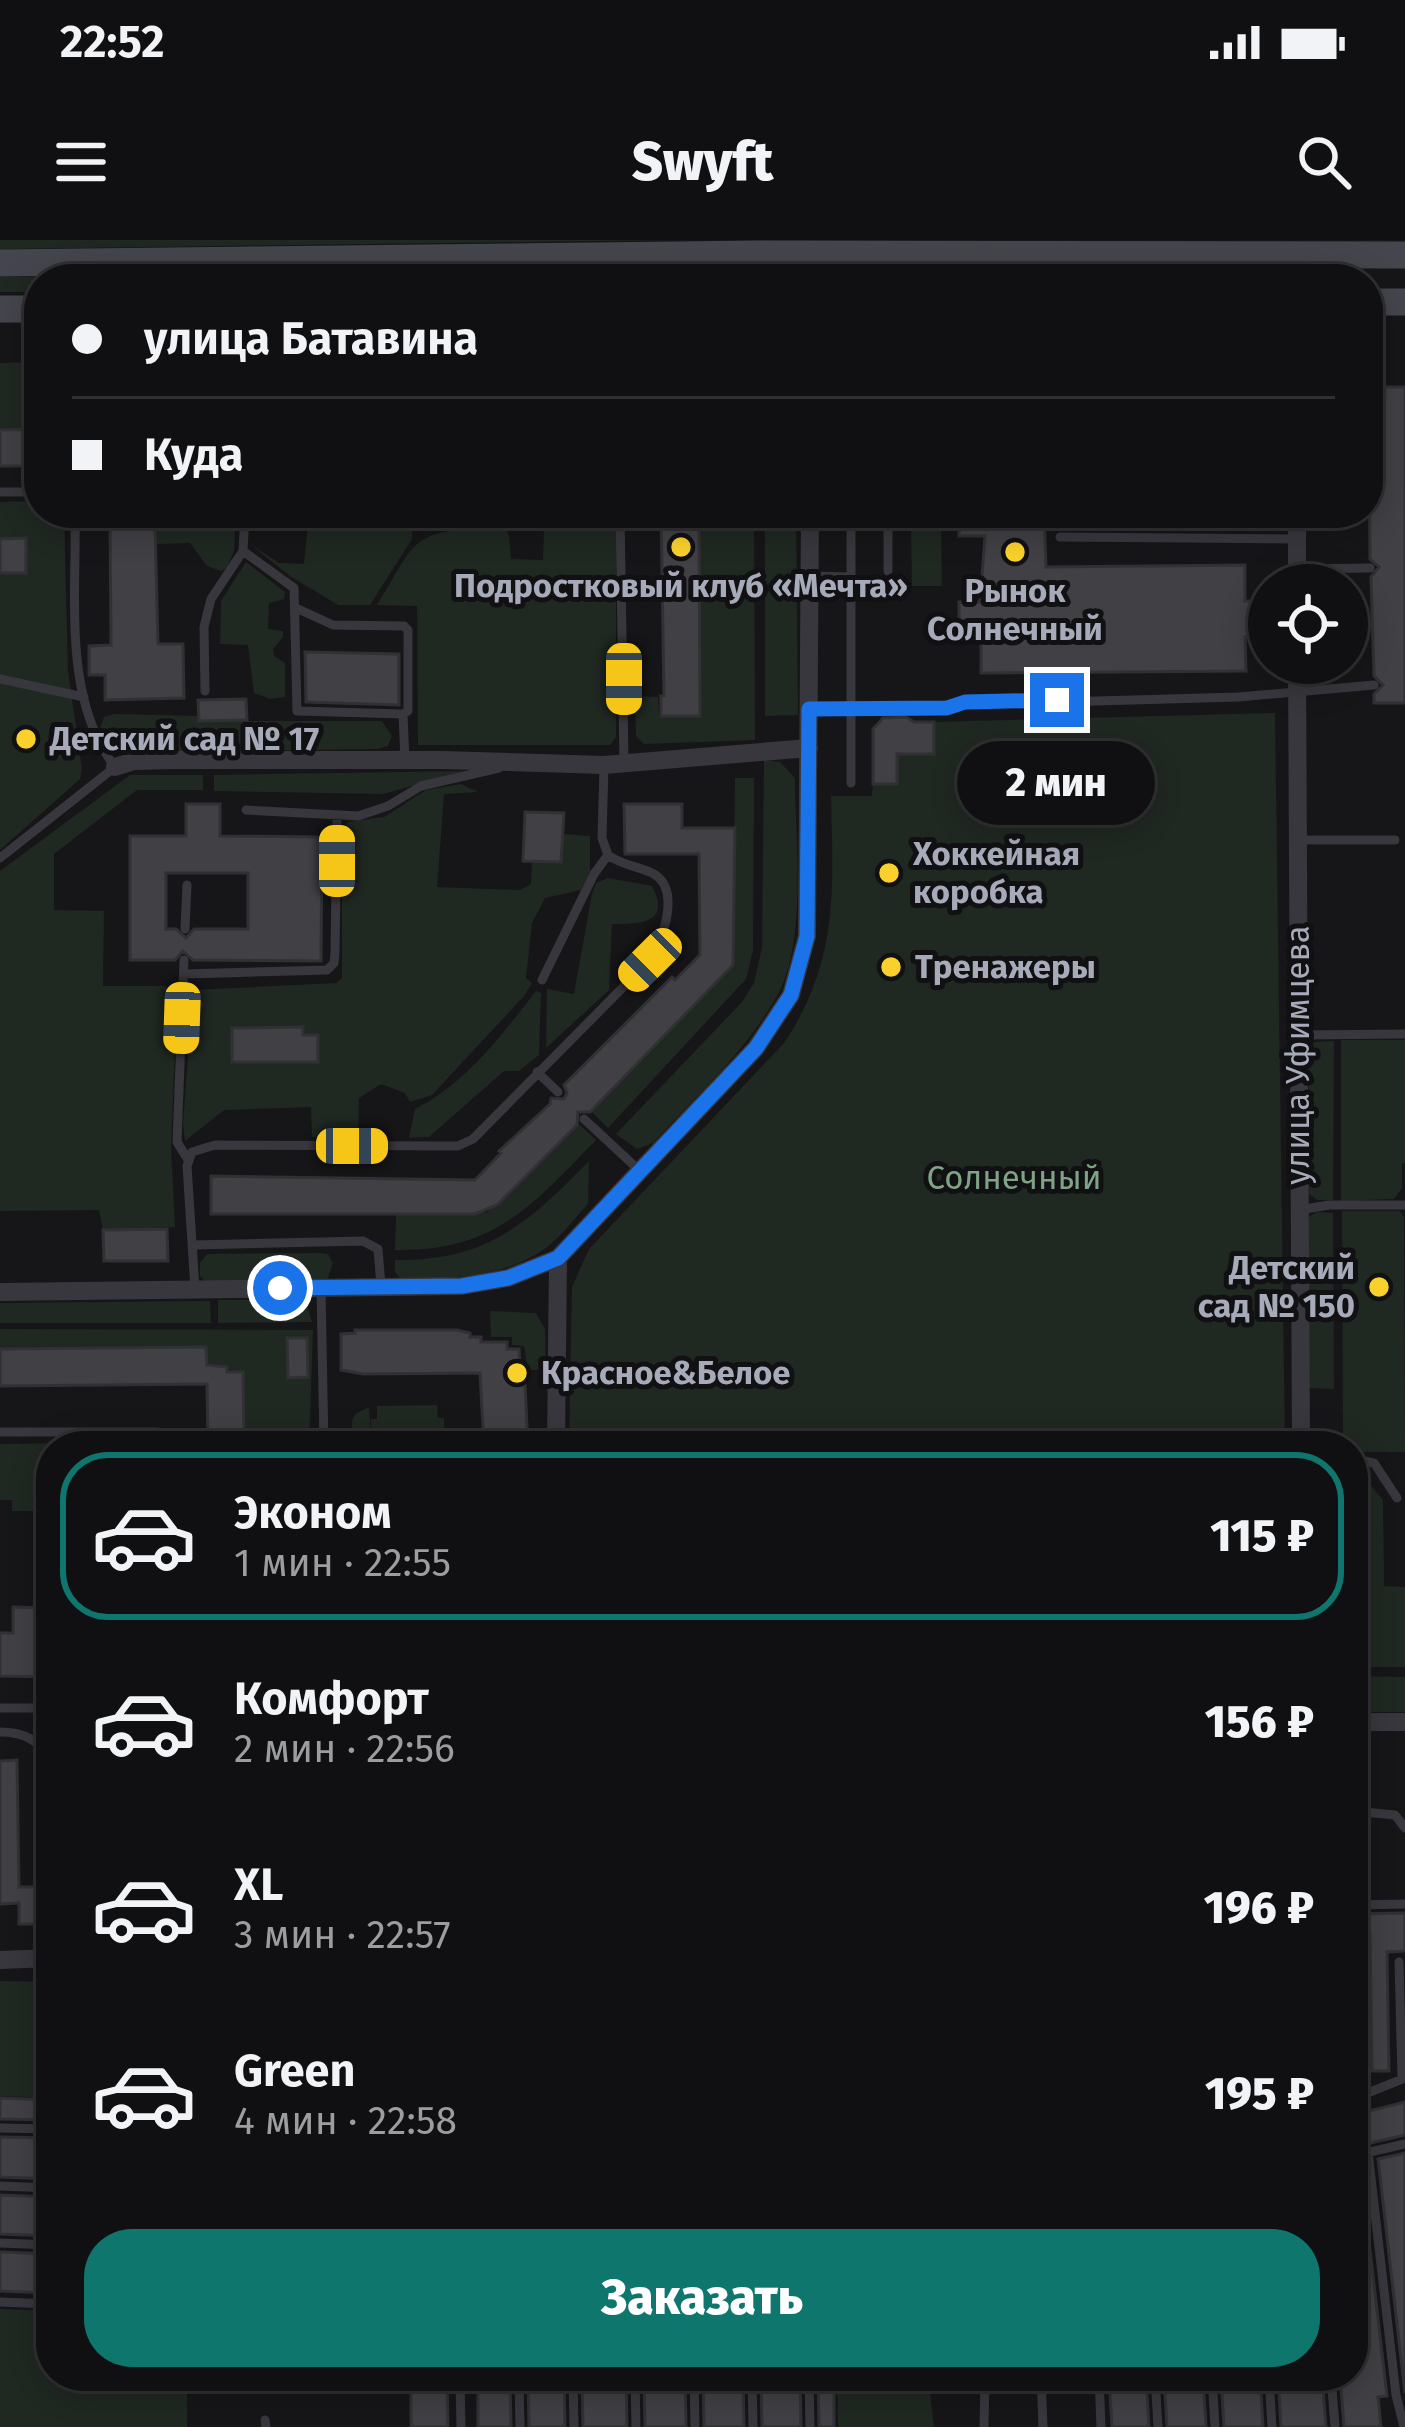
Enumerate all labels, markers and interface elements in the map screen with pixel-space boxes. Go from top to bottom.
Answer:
text: 22:52 [60,15,164,69]
icon: menu [48,129,114,195]
icon: search [1291,129,1357,195]
text: Swyft [632,130,773,194]
text: улица Батавина [144,312,478,366]
text: Куда [144,428,244,482]
marker: Подростковый клуб «Мечта» [668,534,694,560]
marker: Рынок Солнечный [1002,539,1028,565]
map controls [1248,564,1368,684]
button: locate [1248,564,1368,684]
place label: Подростковый клуб «Мечта» [454,566,908,606]
place label: Рынок Солнечный [927,571,1103,649]
car [606,643,642,715]
route end [1030,673,1084,727]
place label: Детский сад № 17 [49,719,319,759]
marker: Детский сад № 17 [13,726,39,752]
callout: 2 мин [958,742,1156,826]
text: 2 мин [1005,760,1107,806]
car [319,825,355,897]
place label: Хоккейная коробка [912,834,1080,912]
marker: Хоккейная коробка [876,860,902,886]
car [612,922,688,998]
street label: улица Уфимцева [1278,925,1318,1185]
place label: Тренажеры [915,947,1096,987]
marker: Тренажеры [878,954,904,980]
car [163,981,201,1055]
car [316,1128,388,1164]
park label: Солнечный [926,1158,1102,1198]
place label: Детский сад № 150 [1198,1248,1355,1326]
route start [253,1261,307,1315]
marker: Детский сад № 150 [1366,1274,1392,1300]
place label: Красное&Белое [541,1353,791,1393]
marker: Красное&Белое [504,1360,530,1386]
icon: car [90,1482,198,1590]
text: Эконом [234,1486,392,1540]
text: 115 ₽ [1210,1509,1314,1563]
text: 1 мин · 22:55 [234,1540,451,1586]
icon: car [90,1668,198,1776]
text: Комфорт [234,1672,429,1726]
text: 156 ₽ [1205,1695,1314,1749]
text: 2 мин · 22:56 [234,1726,455,1772]
icon: car [90,1854,198,1962]
text: XL [234,1858,283,1912]
text: 196 ₽ [1204,1881,1314,1935]
text: 3 мин · 22:57 [234,1912,451,1958]
icon: car [90,2040,198,2148]
text: Green [234,2044,355,2098]
text: 195 ₽ [1205,2067,1314,2121]
text: 4 мин · 22:58 [234,2098,457,2144]
button: Заказать [84,2229,1320,2367]

